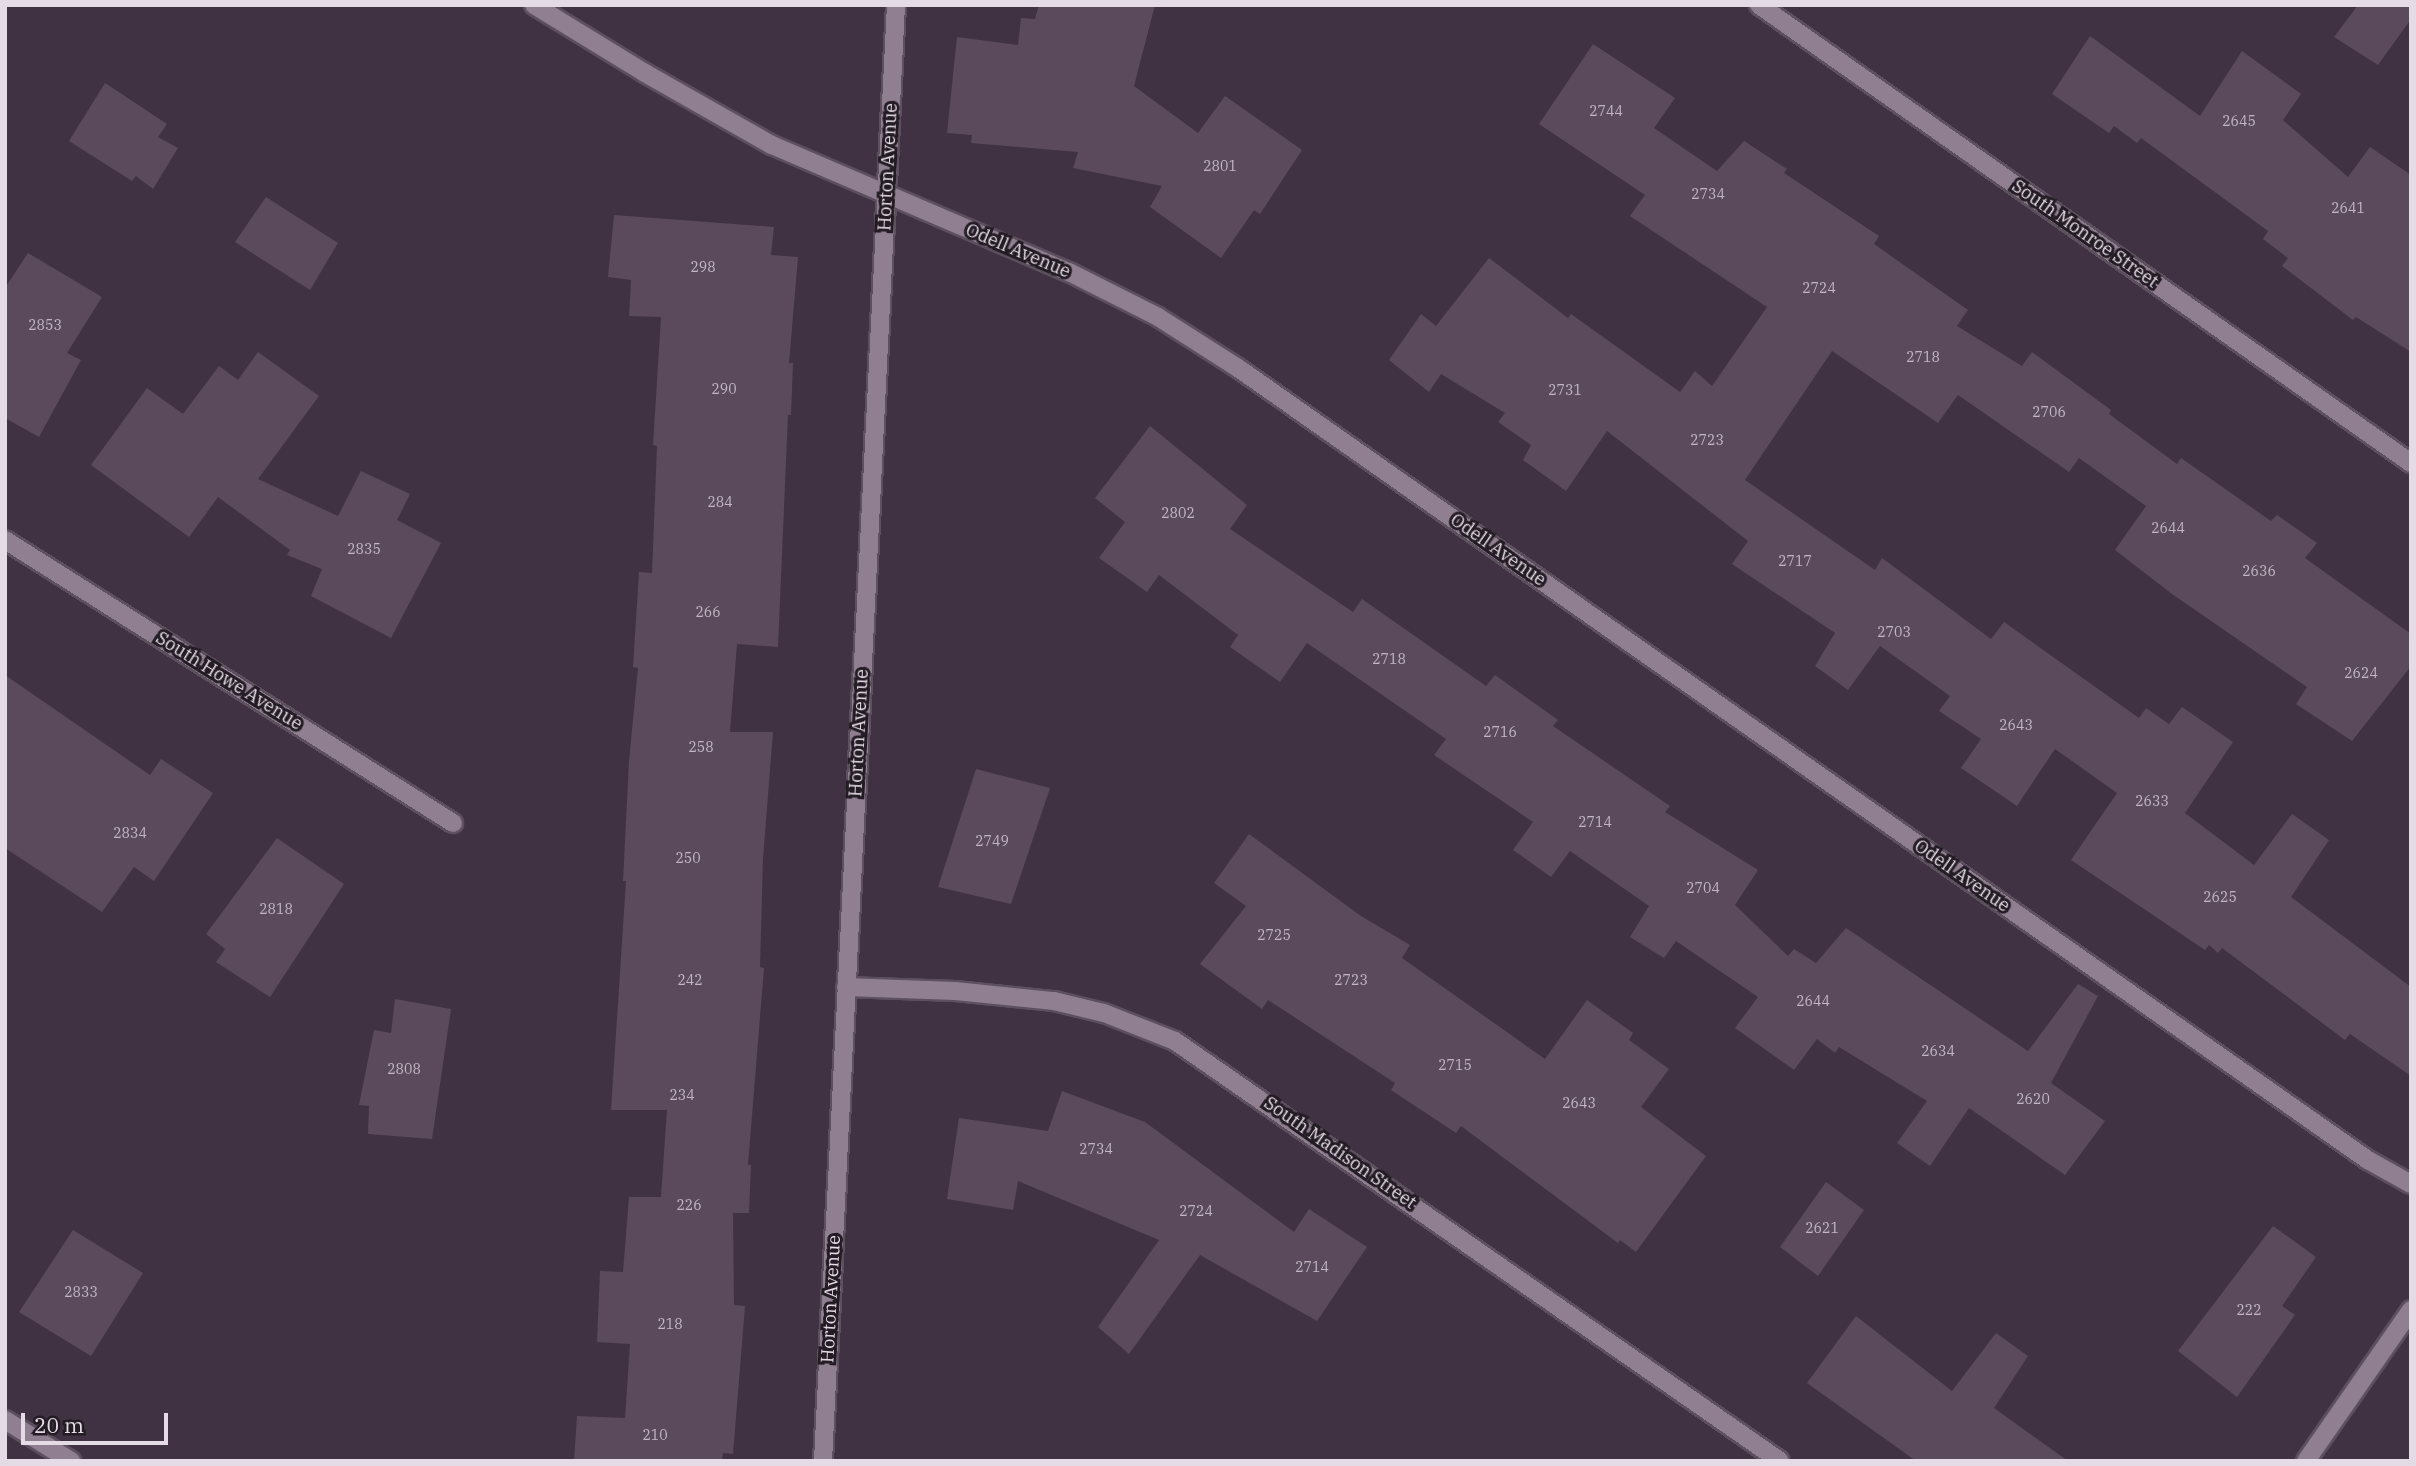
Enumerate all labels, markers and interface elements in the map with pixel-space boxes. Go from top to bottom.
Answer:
street label: Horton Avenue [874,103,902,231]
house number: 2744 [1589,103,1623,119]
house number: 2645 [2222,113,2256,129]
house number: 2801 [1203,158,1237,174]
street label: South Monroe Street [2008,175,2162,293]
house number: 2734 [1691,186,1725,202]
house number: 2641 [2331,200,2365,216]
street label: Odell Avenue [962,219,1074,283]
house number: 298 [690,259,716,275]
house number: 2724 [1802,280,1836,296]
house number: 2853 [28,317,62,333]
house number: 2718 [1906,349,1940,365]
house number: 290 [711,381,737,397]
house number: 2731 [1548,382,1582,398]
house number: 2706 [2032,404,2066,420]
house number: 2723 [1690,432,1724,448]
house number: 284 [707,494,733,510]
house number: 2802 [1161,505,1195,521]
street label: Odell Avenue [1446,509,1550,591]
house number: 2644 [2151,520,2185,536]
house number: 2835 [347,541,381,557]
house number: 2717 [1778,553,1812,569]
house number: 2636 [2242,563,2276,579]
house number: 266 [695,604,721,620]
house number: 2703 [1877,624,1911,640]
street label: South Howe Avenue [152,627,306,735]
house number: 2718 [1372,651,1406,667]
house number: 2624 [2344,665,2378,681]
street label: Horton Avenue [845,669,873,797]
house number: 2643 [1999,717,2033,733]
house number: 2716 [1483,724,1517,740]
house number: 258 [688,739,714,755]
house number: 2633 [2135,793,2169,809]
house number: 2714 [1578,814,1612,830]
house number: 2834 [113,825,147,841]
house number: 2749 [975,833,1009,849]
street label: Odell Avenue [1910,835,2014,917]
house number: 250 [675,850,701,866]
house number: 2704 [1686,880,1720,896]
house number: 2625 [2203,889,2237,905]
house number: 2818 [259,901,293,917]
house number: 2725 [1257,927,1291,943]
house number: 242 [677,972,703,988]
house number: 2723 [1334,972,1368,988]
house number: 2644 [1796,993,1830,1009]
house number: 2634 [1921,1043,1955,1059]
house number: 2715 [1438,1057,1472,1073]
house number: 2808 [387,1061,421,1077]
house number: 234 [669,1087,695,1103]
house number: 2620 [2016,1091,2050,1107]
street label: South Madison Street [1260,1092,1420,1214]
house number: 2643 [1562,1095,1596,1111]
house number: 2734 [1079,1141,1113,1157]
house number: 226 [676,1197,702,1213]
house number: 2724 [1179,1203,1213,1219]
house number: 2621 [1805,1220,1839,1236]
street label: Horton Avenue [817,1235,845,1363]
house number: 2714 [1295,1259,1329,1275]
house number: 2833 [64,1284,98,1300]
house number: 222 [2236,1302,2262,1318]
house number: 218 [657,1316,683,1332]
scale bar [24,1400,172,1444]
text: 20 m [34,1411,84,1439]
house number: 210 [642,1427,668,1443]

